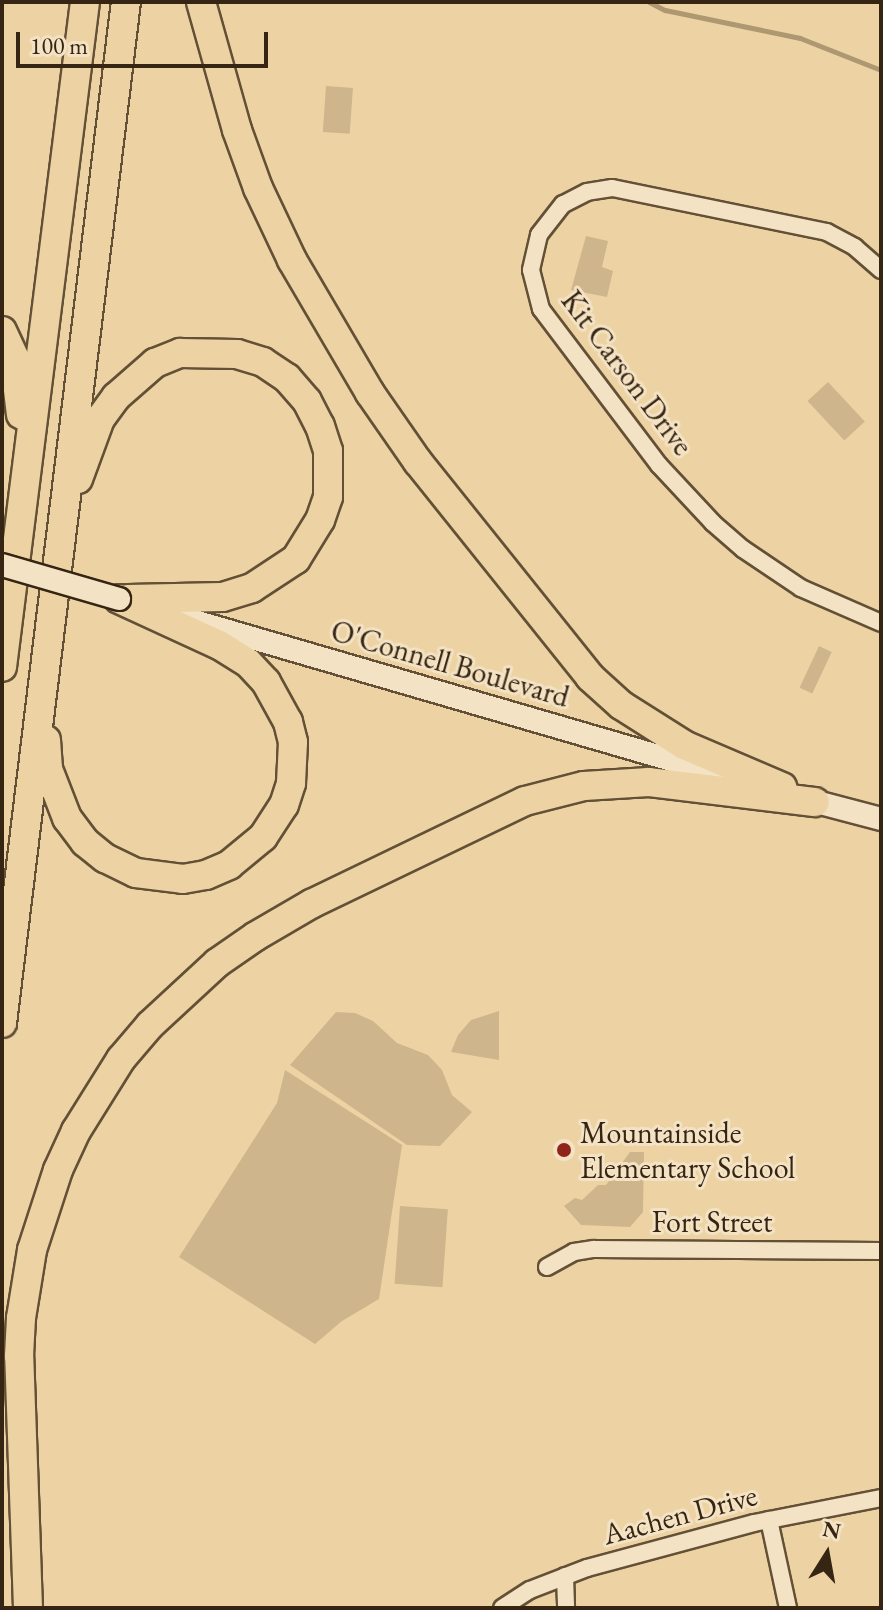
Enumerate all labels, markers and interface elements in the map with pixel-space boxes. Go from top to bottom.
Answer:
scale bar [20,16,272,66]
text: 100 m [30,30,88,61]
street label: Kit Carson Drive [553,284,701,462]
street label: O'Connell Boulevard [327,613,573,715]
place label: Mountainside Elementary School [580,1115,795,1186]
marker: Mountainside Elementary School [555,1141,573,1159]
street label: Fort Street [652,1204,772,1240]
street label: Aachen Drive [599,1477,761,1553]
north arrow [787,1514,867,1594]
text: N [820,1514,843,1546]

